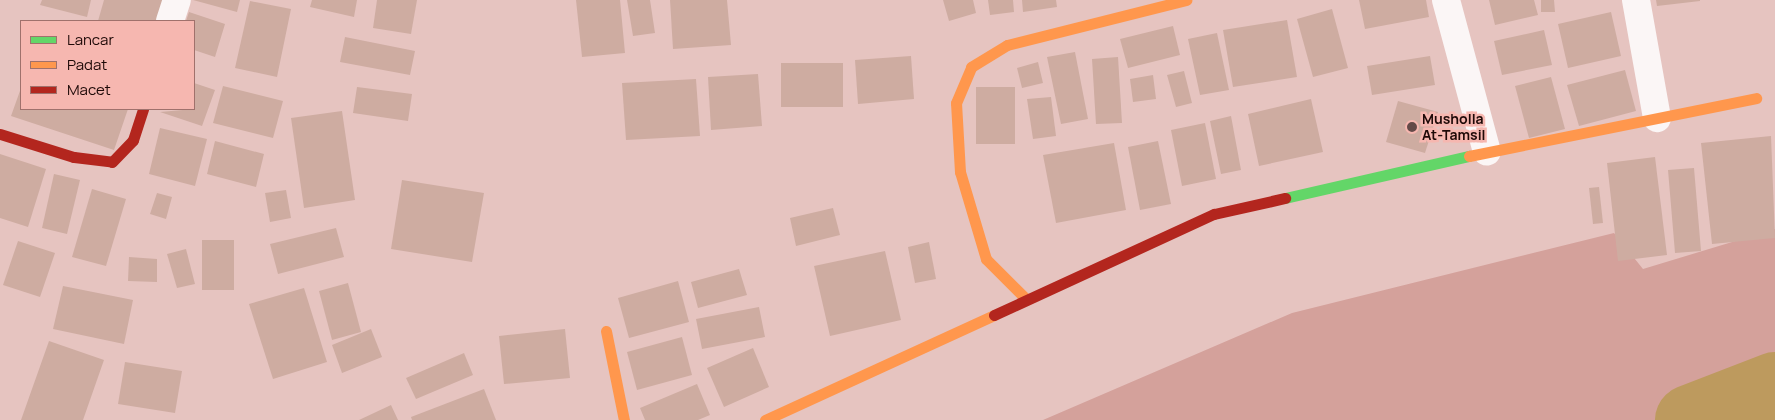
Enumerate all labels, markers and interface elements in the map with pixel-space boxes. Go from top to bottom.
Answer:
legend [20,20,195,110]
text: Lancar [67,29,114,50]
text: Padat [67,54,107,75]
text: Macet [67,79,111,100]
place label: Musholla At-Tamsil [1422,111,1486,144]
marker: Musholla At-Tamsil [1406,121,1418,133]

